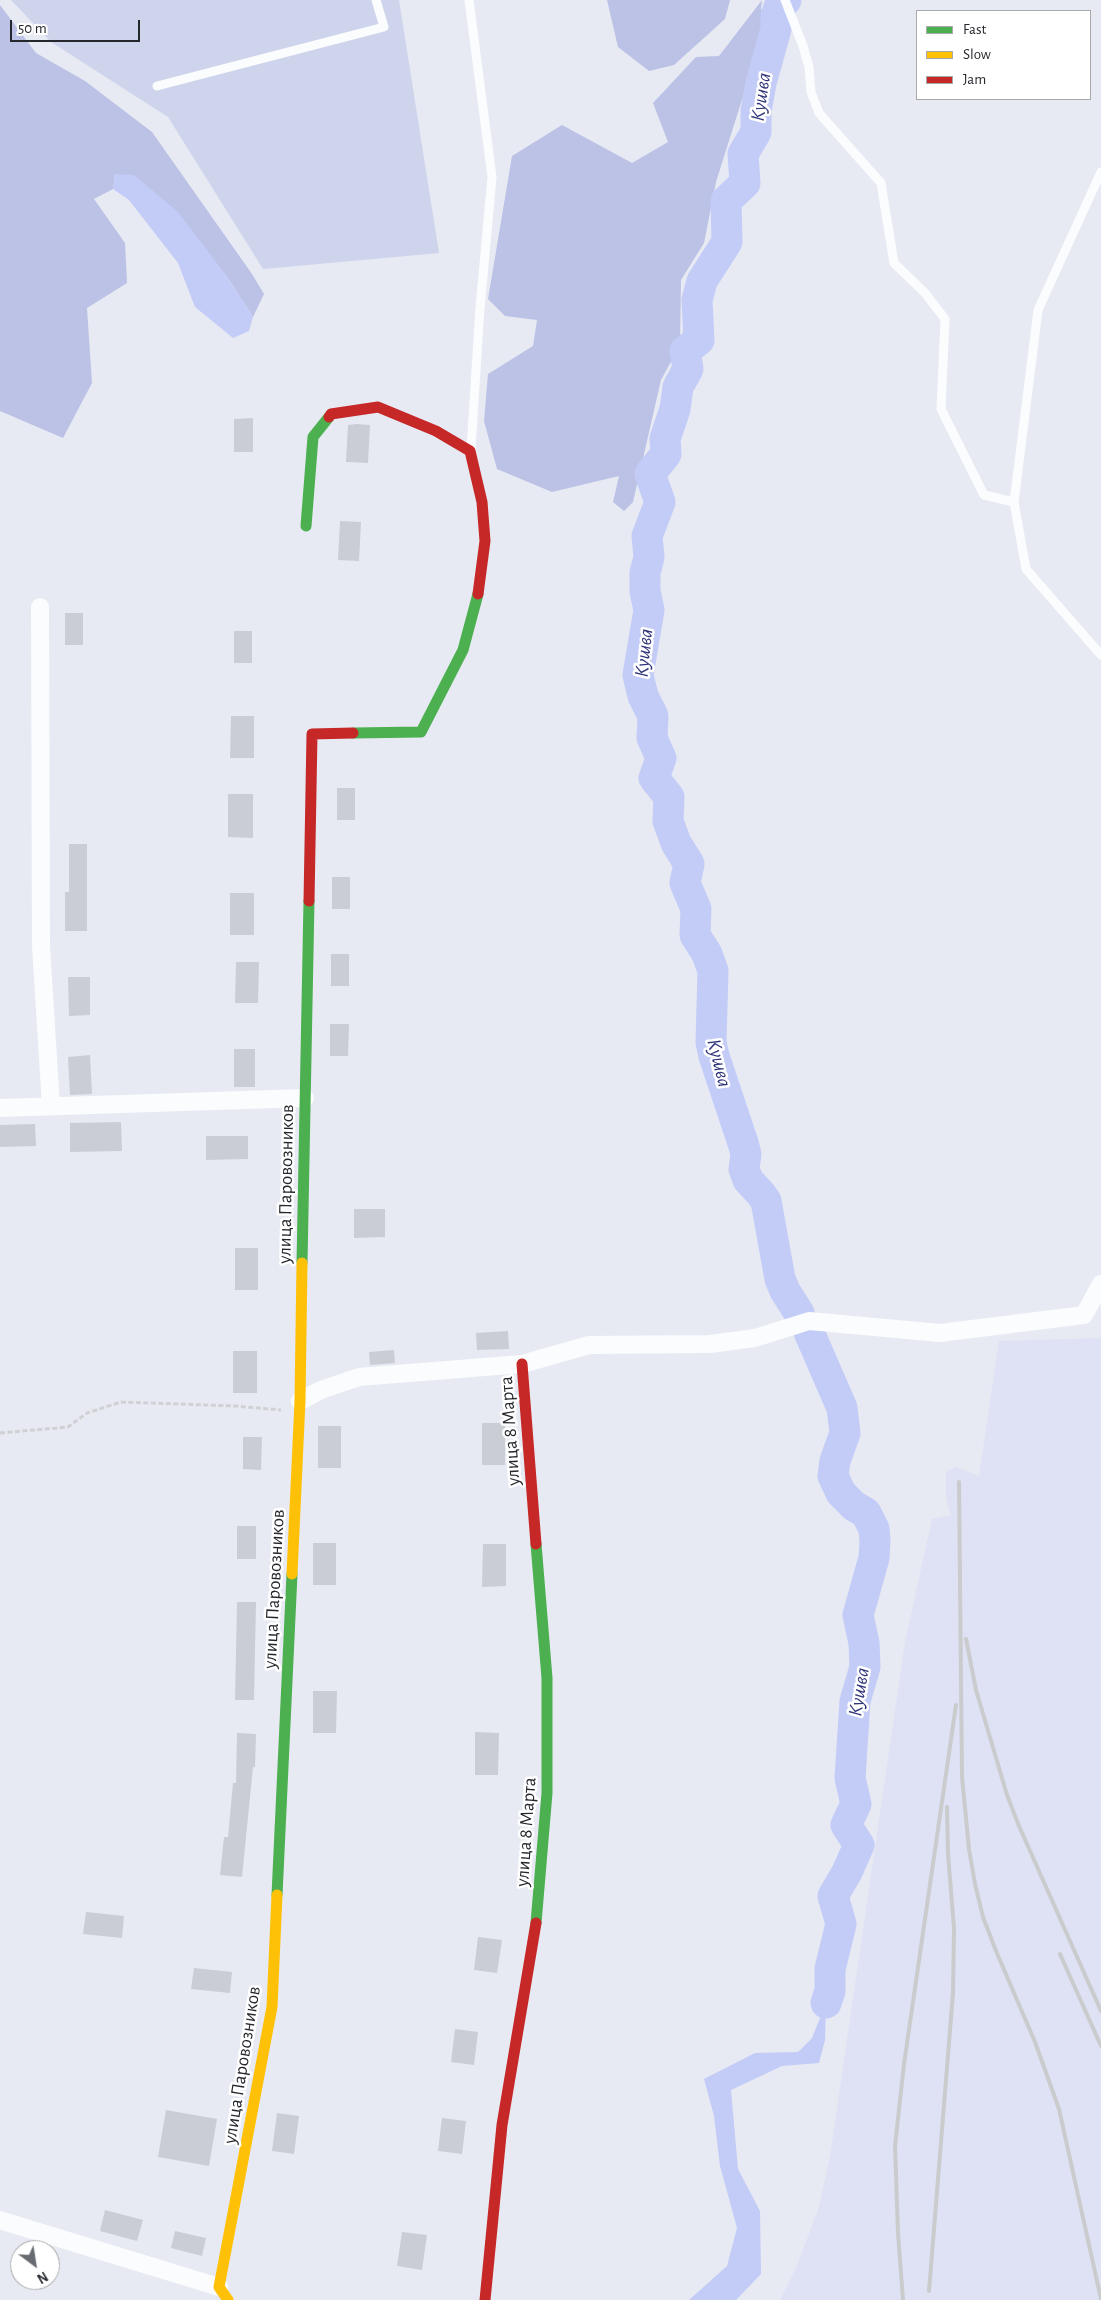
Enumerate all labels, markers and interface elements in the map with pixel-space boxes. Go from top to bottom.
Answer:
scale bar [12,10,142,42]
legend [916,10,1091,100]
text: 50 m [18,21,47,36]
text: Fast [963,22,986,37]
text: Slow [963,47,991,62]
water label: Кушва [746,71,776,123]
text: Jam [963,72,986,87]
water label: Кушва [630,628,658,678]
water label: Кушва [701,1036,737,1090]
street label: улица Паровозников [273,1104,299,1264]
street label: улица 8 Марта [495,1376,525,1486]
street label: улица Паровозников [258,1509,290,1669]
water label: Кушва [843,1666,875,1718]
street label: улица 8 Марта [511,1777,541,1887]
street label: улица Паровозников [218,1985,266,2145]
north arrow [10,2240,60,2290]
text: N [34,2268,50,2286]

